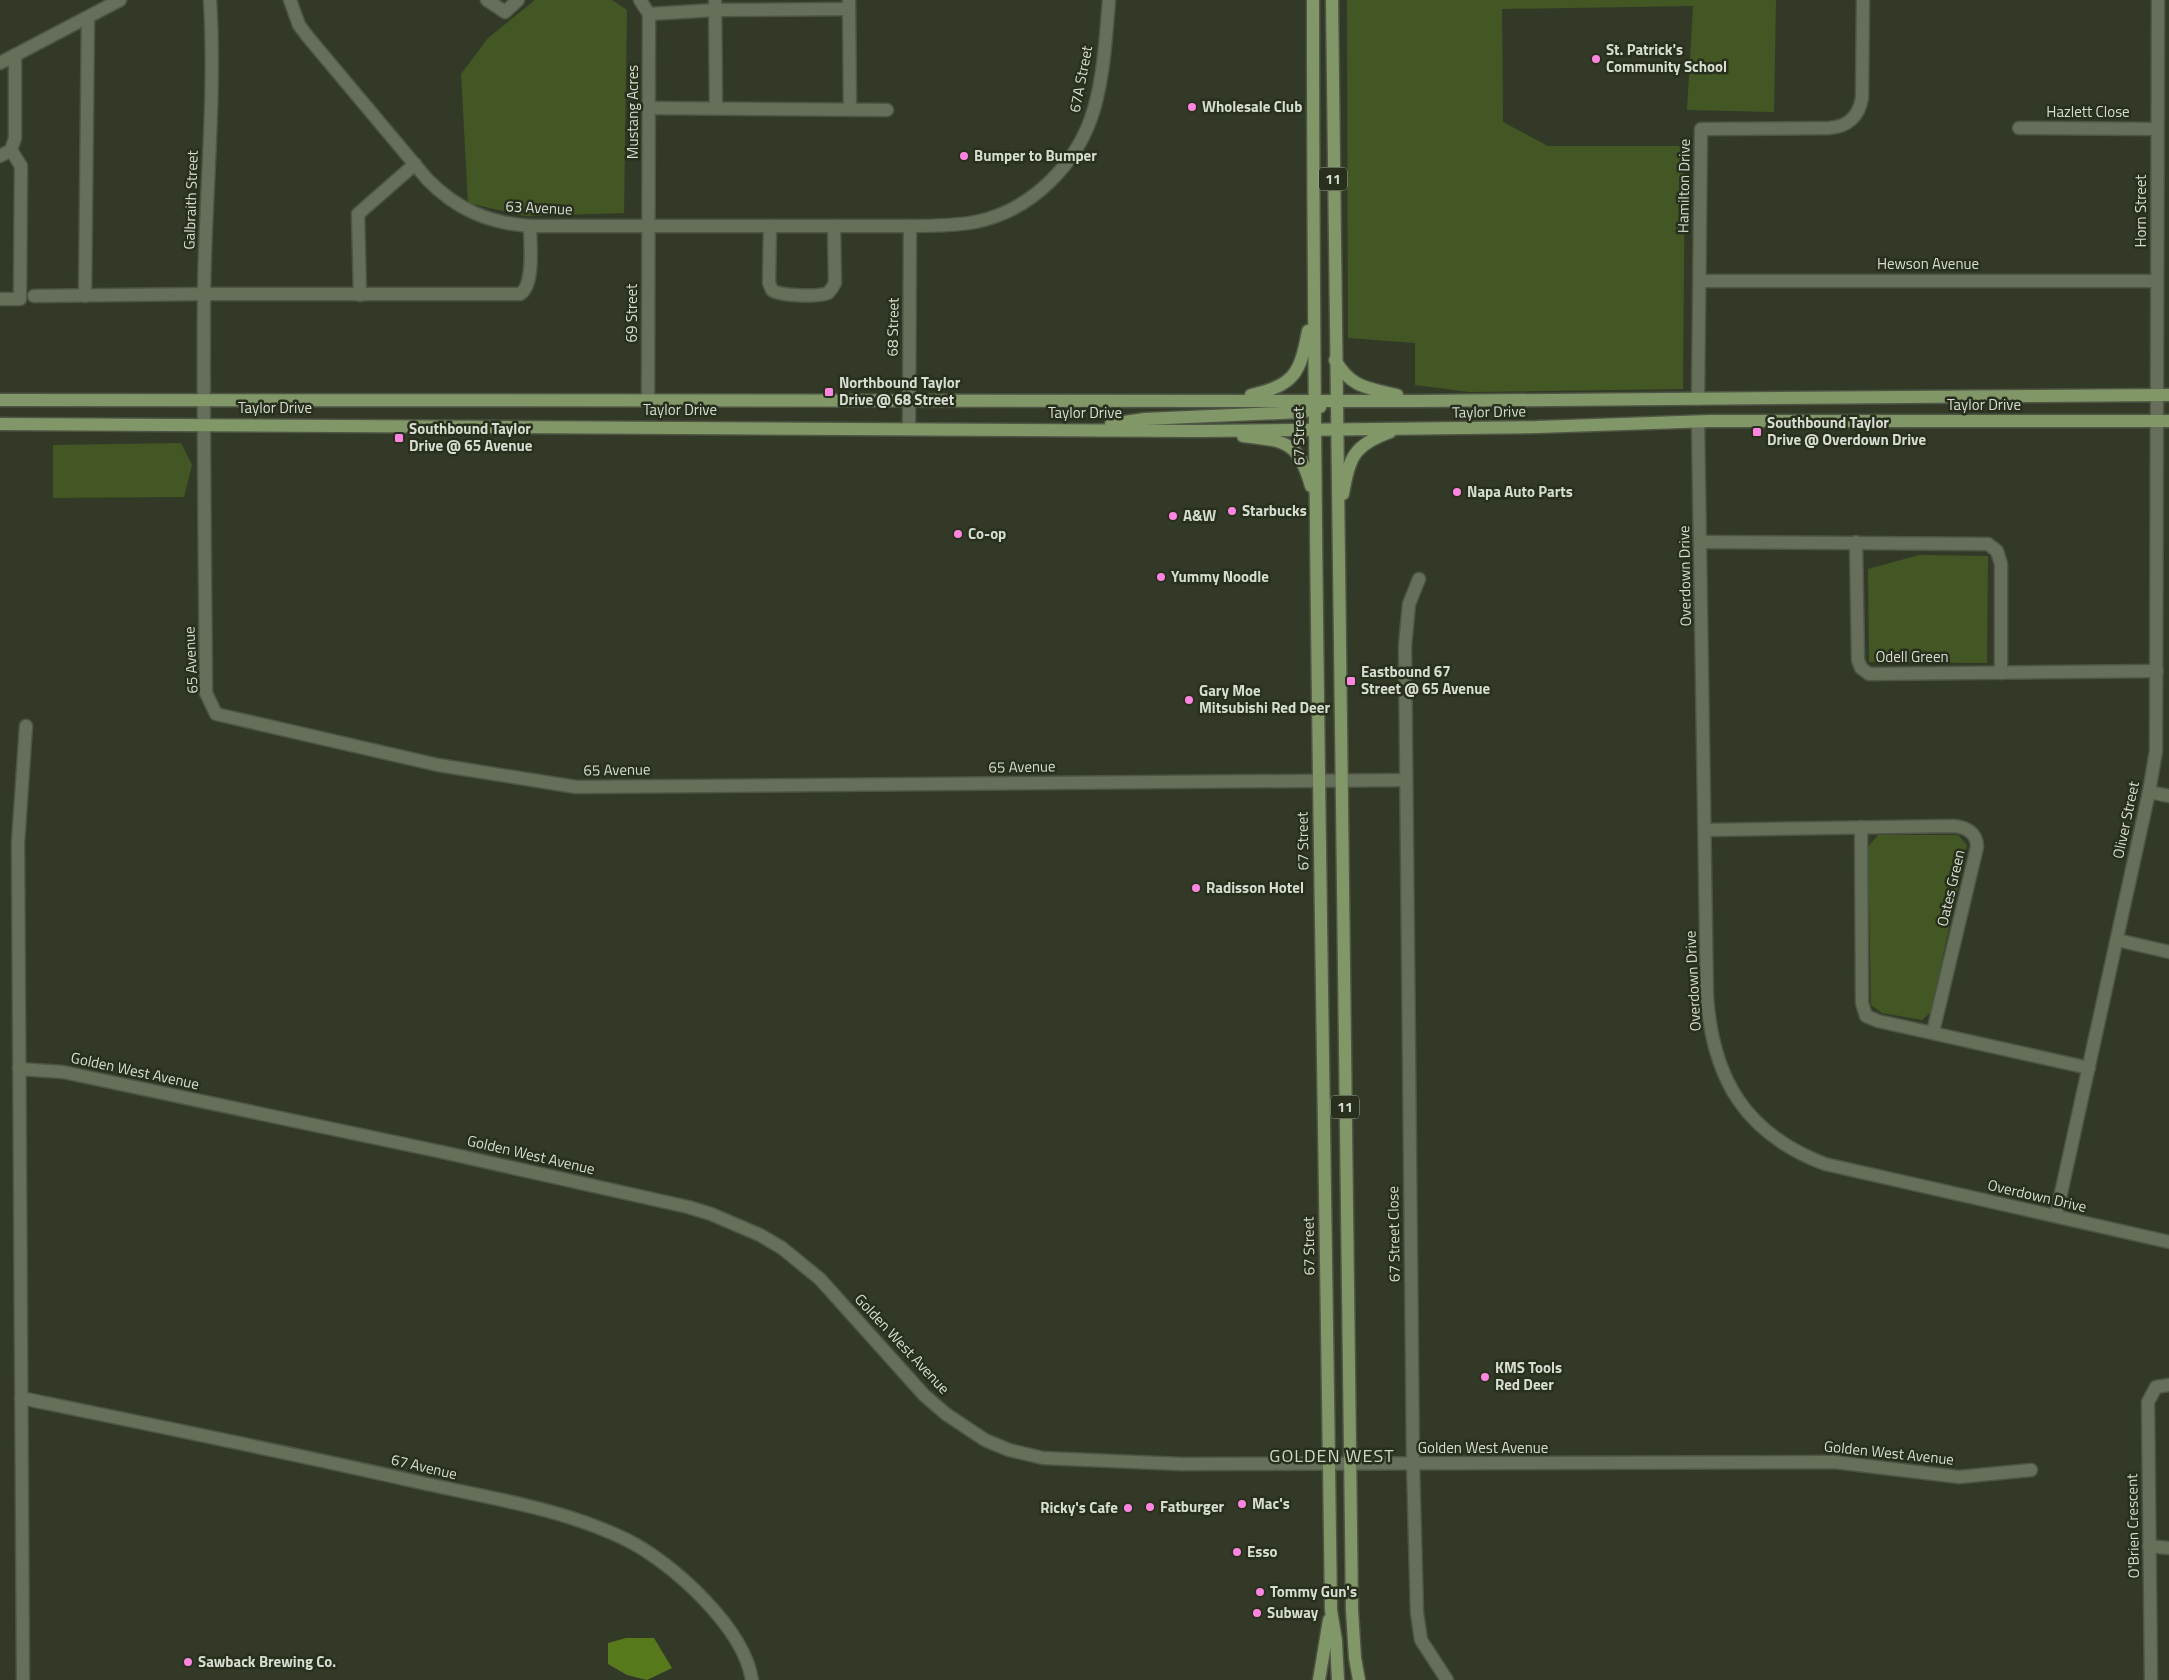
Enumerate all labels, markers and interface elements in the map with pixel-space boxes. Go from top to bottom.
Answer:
place label: St. Patrick's Community School [1606,38,1727,78]
street label: 67A Street [1063,43,1098,114]
marker: St. Patrick's Community School [1590,53,1602,65]
street label: Mustang Acres [621,65,644,159]
place label: Wholesale Club [1202,95,1302,118]
street label: Hazlett Close [2046,100,2130,123]
marker: Wholesale Club [1186,101,1198,113]
street label: Hamilton Drive [1671,139,1696,233]
place label: Bumper to Bumper [974,144,1097,167]
street label: Galbraith Street [177,149,204,250]
marker: Bumper to Bumper [958,150,970,162]
road number: 11 [1319,168,1347,190]
street label: Horn Street [2129,174,2152,248]
street label: 63 Avenue [505,194,573,221]
street label: Hewson Avenue [1877,252,1979,275]
street label: 69 Street [620,283,643,342]
street label: 68 Street [880,297,905,357]
place label: Northbound Taylor Drive @ 68 Street [839,371,961,411]
marker: Northbound Taylor Drive @ 68 Street [823,386,835,398]
street label: Taylor Drive [1947,393,2021,416]
street label: Taylor Drive [238,396,312,419]
street label: Taylor Drive [643,398,717,421]
street label: Taylor Drive [1452,399,1526,424]
street label: Taylor Drive [1048,401,1122,424]
street label: 67 Street [1286,406,1311,466]
place label: Southbound Taylor Drive @ Overdown Drive [1767,411,1926,451]
place label: Southbound Taylor Drive @ 65 Avenue [409,417,533,457]
marker: Southbound Taylor Drive @ Overdown Drive [1751,426,1763,438]
marker: Southbound Taylor Drive @ 65 Avenue [393,432,405,444]
place label: Napa Auto Parts [1467,480,1573,503]
marker: Napa Auto Parts [1451,486,1463,498]
place label: Starbucks [1242,499,1307,522]
place label: A&W [1183,504,1216,527]
marker: Starbucks [1226,505,1238,517]
marker: A&W [1167,510,1179,522]
place label: Co-op [968,522,1006,545]
street label: Overdown Drive [1672,525,1697,627]
marker: Co-op [952,528,964,540]
place label: Yummy Noodle [1171,565,1269,588]
marker: Yummy Noodle [1155,571,1167,583]
street label: 65 Avenue [177,626,204,694]
street label: Odell Green [1875,645,1949,668]
place label: Eastbound 67 Street @ 65 Avenue [1361,660,1491,700]
marker: Eastbound 67 Street @ 65 Avenue [1345,675,1357,687]
place label: Gary Moe Mitsubishi Red Deer [1199,679,1330,719]
marker: Gary Moe Mitsubishi Red Deer [1183,694,1195,706]
street label: 65 Avenue [988,754,1056,779]
street label: 65 Avenue [583,757,651,782]
street label: Oliver Street [2106,778,2145,861]
street label: 67 Street [1290,811,1315,871]
street label: Oates Green [1931,847,1970,928]
place label: Radisson Hotel [1206,876,1304,899]
marker: Radisson Hotel [1190,882,1202,894]
street label: Overdown Drive [1678,930,1707,1032]
street label: Golden West Avenue [69,1046,201,1095]
road number: 11 [1331,1096,1359,1118]
street label: Golden West Avenue [465,1129,597,1180]
street label: Overdown Drive [1985,1173,2089,1218]
street label: 67 Street Close [1381,1186,1406,1282]
street label: 67 Street [1296,1216,1321,1276]
street label: Golden West Avenue [849,1288,955,1399]
place label: KMS Tools Red Deer [1495,1356,1562,1396]
marker: KMS Tools Red Deer [1479,1371,1491,1383]
street label: Golden West Avenue [1823,1434,1955,1471]
street label: Golden West Avenue [1418,1436,1548,1459]
district label: GOLDEN WEST [1269,1442,1395,1469]
street label: 67 Avenue [389,1448,459,1485]
street label: O'Brien Crescent [2120,1473,2145,1579]
place label: Mac's [1252,1492,1290,1515]
place label: Fatburger [1160,1495,1225,1518]
place label: Ricky's Cafe [1040,1496,1118,1519]
marker: Mac's [1236,1498,1248,1510]
marker: Fatburger [1144,1501,1156,1513]
marker: Ricky's Cafe [1122,1502,1134,1514]
place label: Esso [1247,1540,1277,1563]
marker: Esso [1231,1546,1243,1558]
place label: Tommy Gun's [1270,1580,1357,1603]
marker: Tommy Gun's [1254,1586,1266,1598]
place label: Subway [1267,1601,1319,1624]
marker: Subway [1251,1607,1263,1619]
place label: Sawback Brewing Co. [198,1650,336,1673]
marker: Sawback Brewing Co. [182,1656,194,1668]

